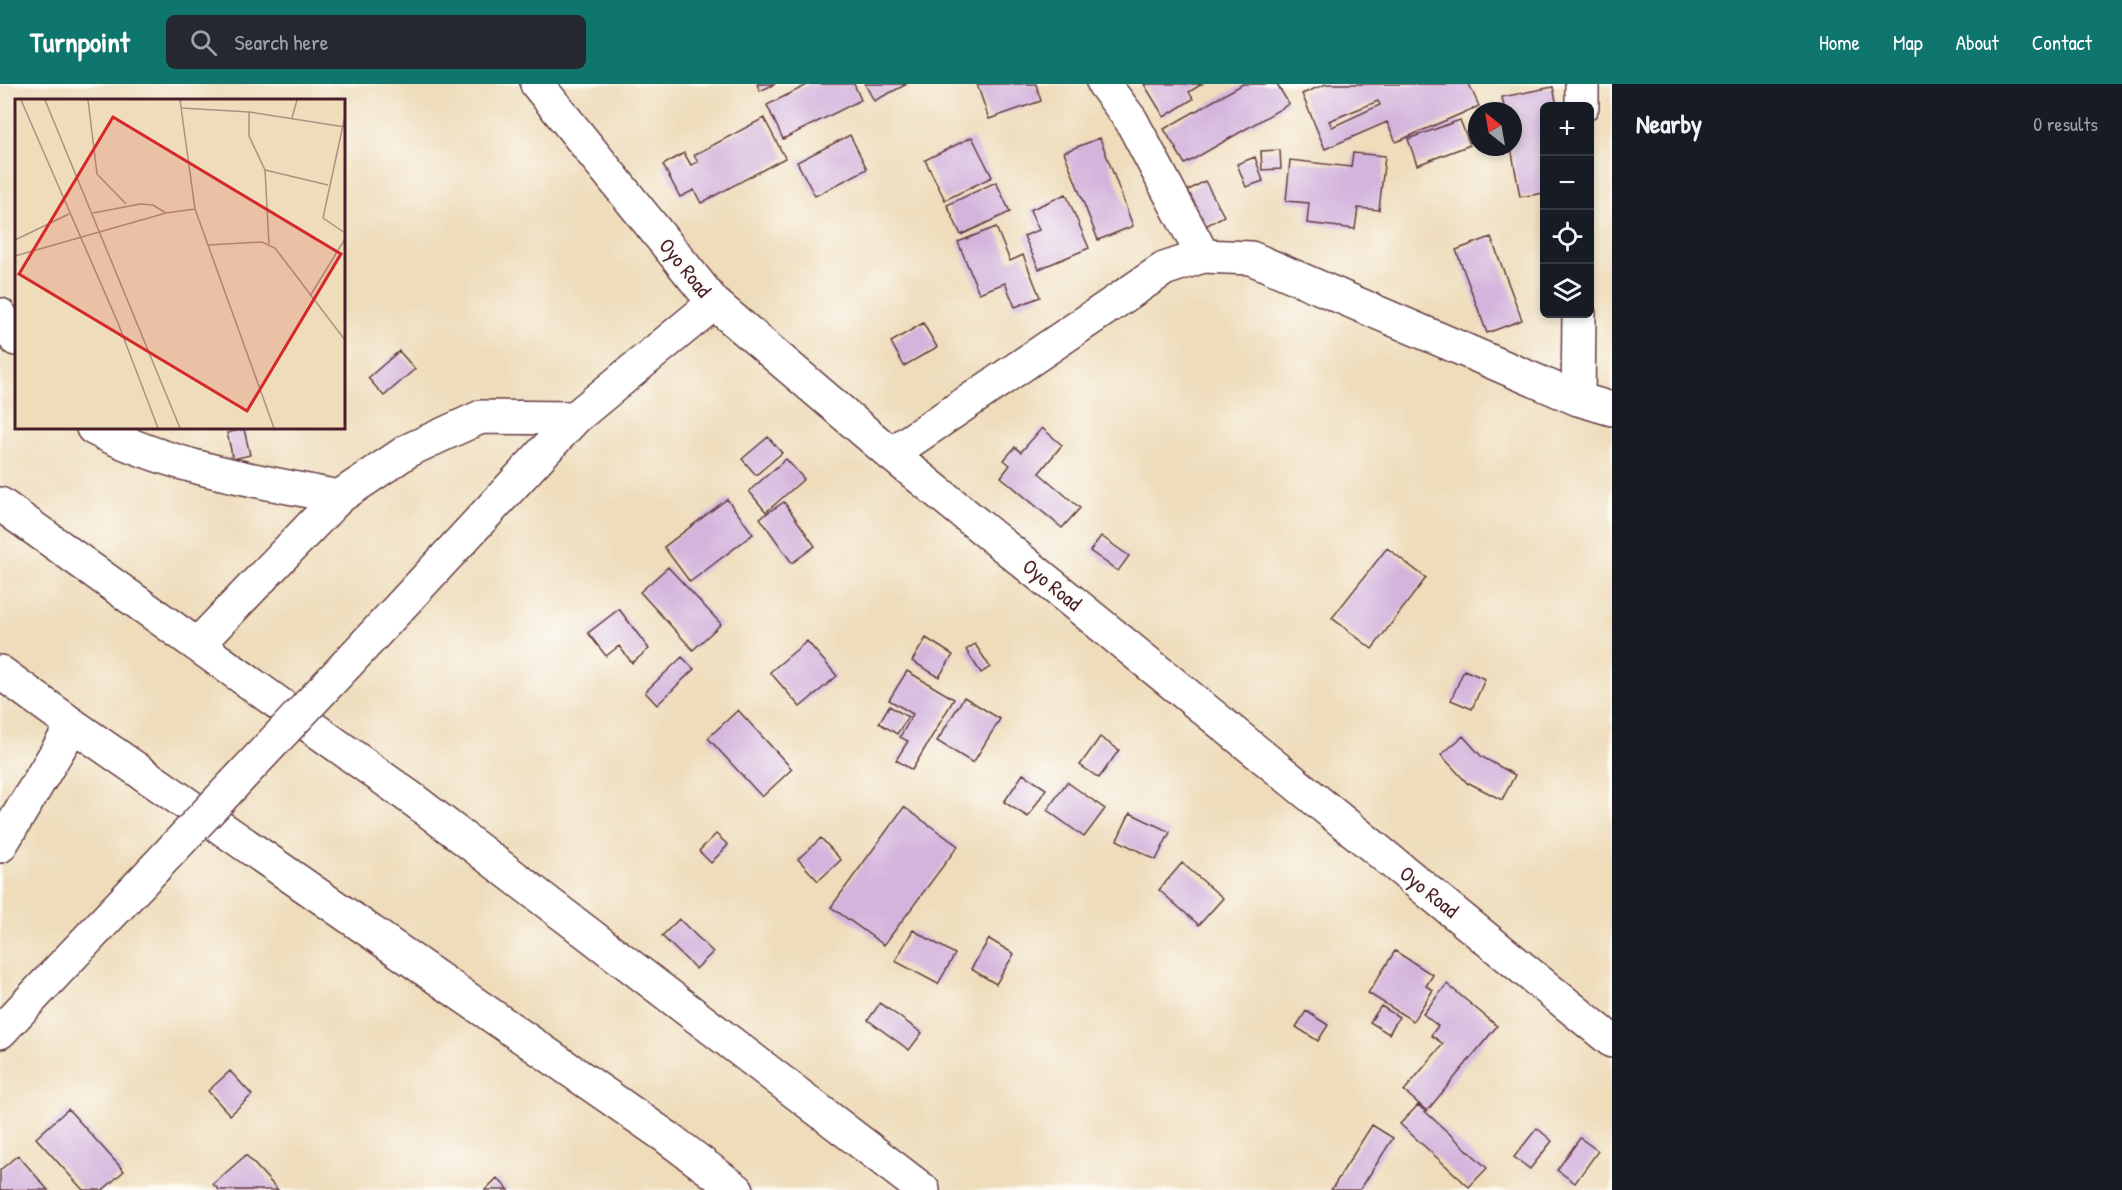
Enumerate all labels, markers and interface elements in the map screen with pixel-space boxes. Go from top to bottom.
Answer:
search box [166,15,586,69]
text: Turnpoint [30,23,130,61]
icon: search [187,26,220,59]
text: Search here [235,27,329,57]
text: Home [1819,28,1860,57]
text: Map [1893,28,1923,57]
text: About [1956,28,1999,57]
text: Contact [2032,28,2092,57]
inset map [15,99,345,429]
north arrow [1468,102,1522,156]
map controls [1540,102,1594,318]
button: + [1540,102,1594,156]
text: Nearby [1636,106,1702,141]
text: 0 results [2033,110,2098,137]
button: − [1540,156,1594,210]
button: locate [1540,210,1594,264]
street label: Oyo Road [653,232,718,303]
button: layers [1540,264,1594,318]
street label: Oyo Road [1017,552,1088,617]
street label: Oyo Road [1394,859,1465,924]

